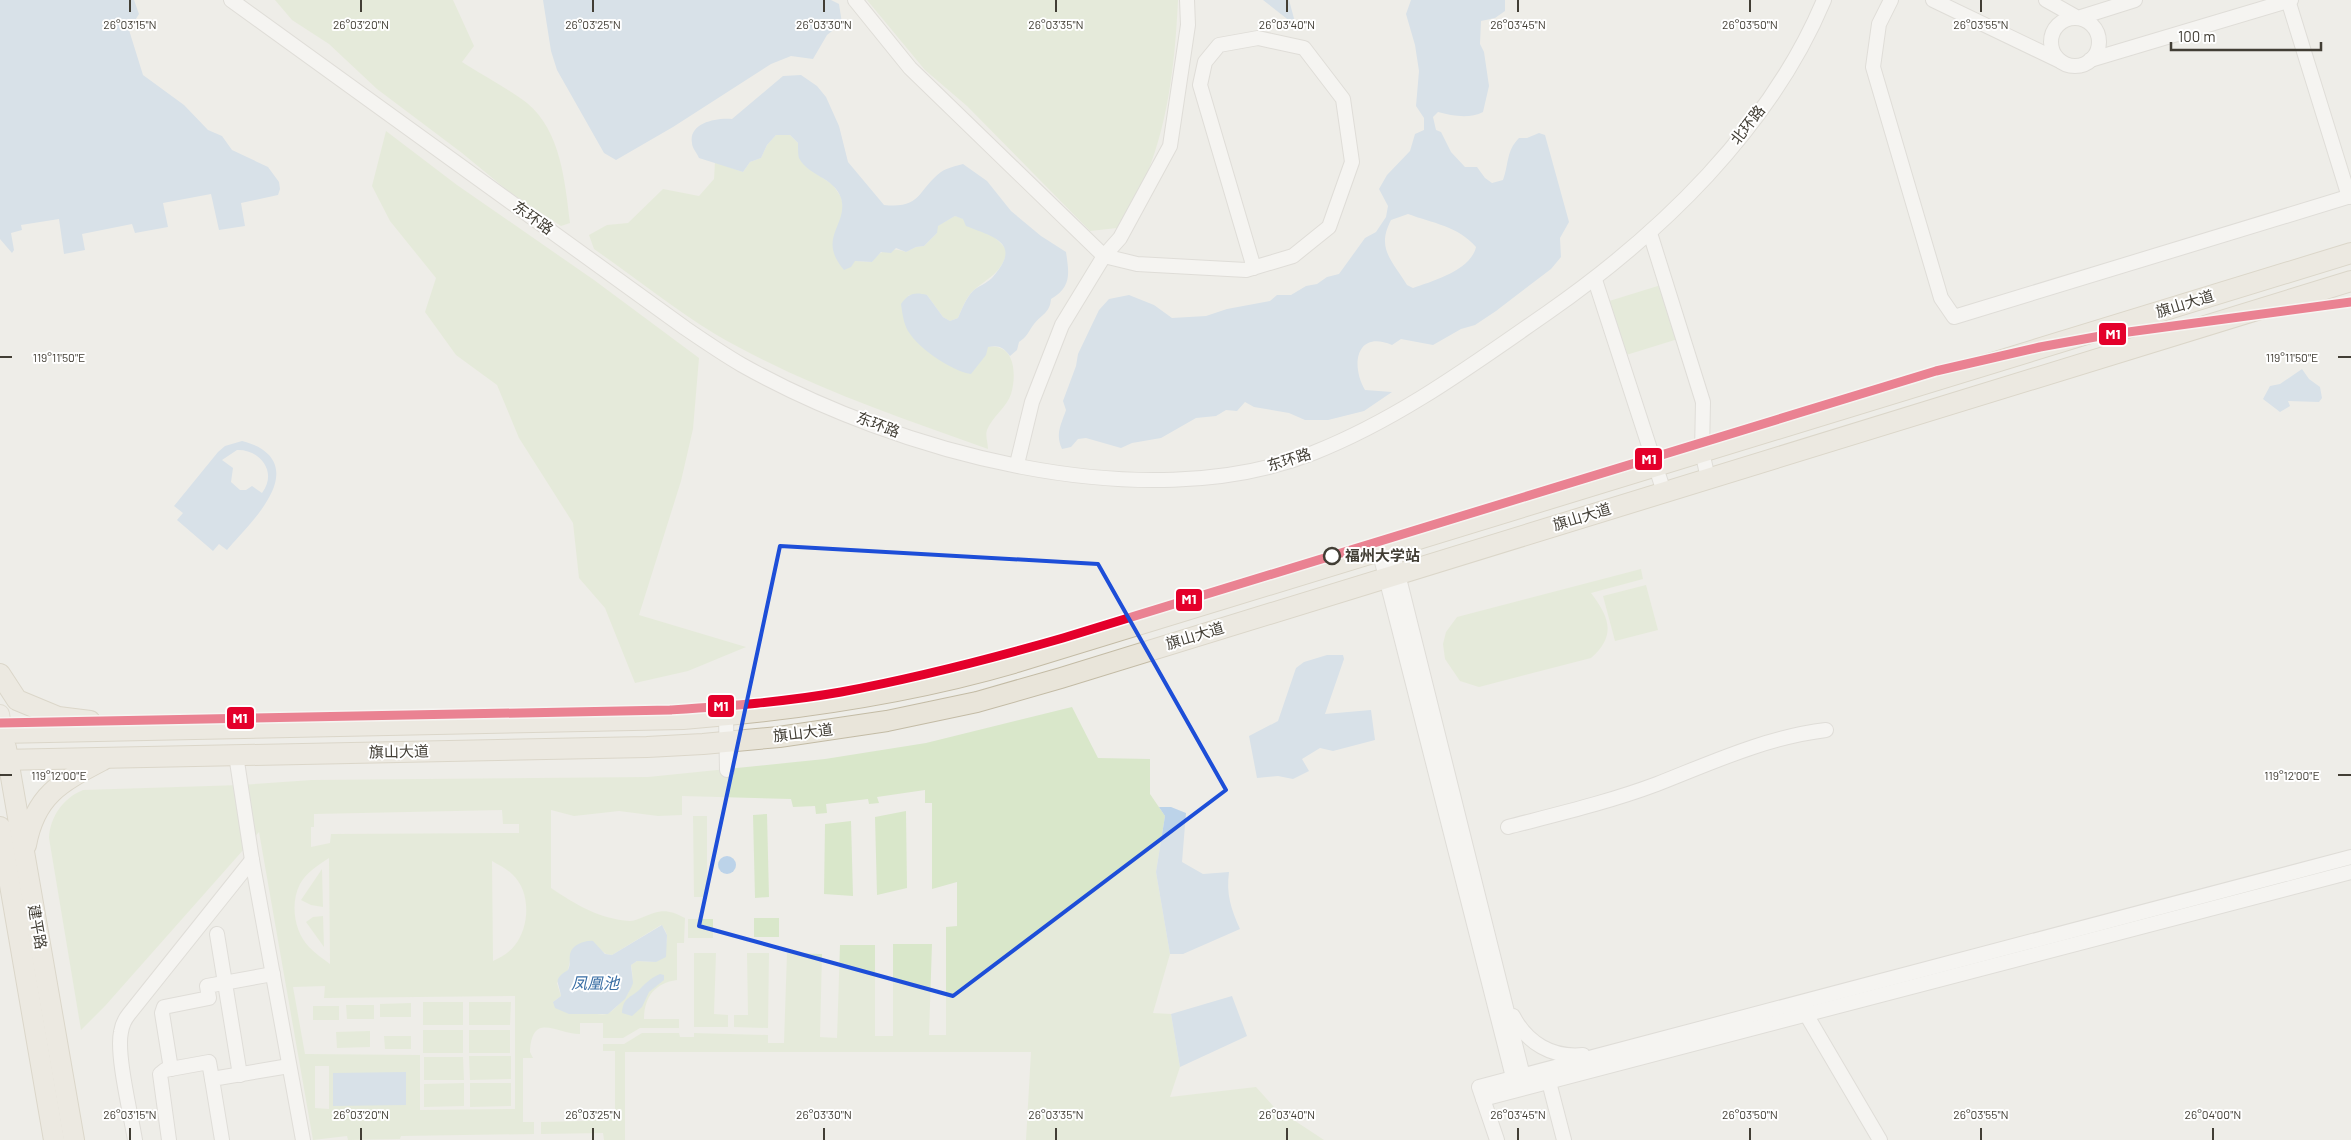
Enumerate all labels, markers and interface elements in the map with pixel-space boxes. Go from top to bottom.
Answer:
text: 26°03'15"N [103,17,157,31]
text: 26°03'20"N [333,17,389,31]
text: 26°03'25"N [565,17,621,31]
text: 26°03'30"N [796,17,852,31]
text: 26°03'35"N [1028,17,1084,31]
text: 26°03'40"N [1259,17,1315,31]
text: 26°03'45"N [1490,17,1546,31]
text: 26°03'50"N [1722,17,1778,31]
text: 26°03'55"N [1953,17,2009,31]
scale bar [2171,20,2321,52]
text: 100 m [2178,27,2216,45]
street label: 北环路 [1726,101,1768,148]
street label: 东环路 [510,197,557,238]
street label: 旗山大道 [2153,286,2216,320]
line badge: M1 [2098,322,2127,346]
text: M1 [2106,325,2121,342]
text: 119°11'50"E [33,350,85,364]
text: 119°11'50"E [2266,350,2318,364]
street label: 东环路 [854,408,903,441]
street label: 东环路 [1265,444,1313,474]
line badge: M1 [1634,447,1663,471]
text: M1 [1642,450,1657,467]
street label: 旗山大道 [1550,499,1613,533]
place label: 福州大学站 [1345,546,1420,564]
marker: 福州大学站 [1323,547,1341,565]
line badge: M1 [1175,588,1203,612]
text: M1 [1182,590,1197,607]
street label: 旗山大道 [1163,618,1226,652]
line badge: M1 [707,694,735,718]
text: M1 [714,697,729,714]
line badge: M1 [226,706,255,730]
text: M1 [233,709,248,726]
street label: 旗山大道 [772,719,834,745]
street label: 旗山大道 [369,741,429,761]
text: 119°12'00"E [31,768,87,782]
text: 119°12'00"E [2264,768,2320,782]
street label: 建平路 [25,903,51,951]
water label: 凤凰池 [571,973,621,992]
text: 26°03'15"N [103,1107,157,1121]
text: 26°03'20"N [333,1107,389,1121]
text: 26°03'25"N [565,1107,621,1121]
text: 26°03'30"N [796,1107,852,1121]
text: 26°03'35"N [1028,1107,1084,1121]
text: 26°03'40"N [1259,1107,1315,1121]
text: 26°03'45"N [1490,1107,1546,1121]
text: 26°03'50"N [1722,1107,1778,1121]
text: 26°03'55"N [1953,1107,2009,1121]
text: 26°04'00"N [2185,1107,2241,1121]

